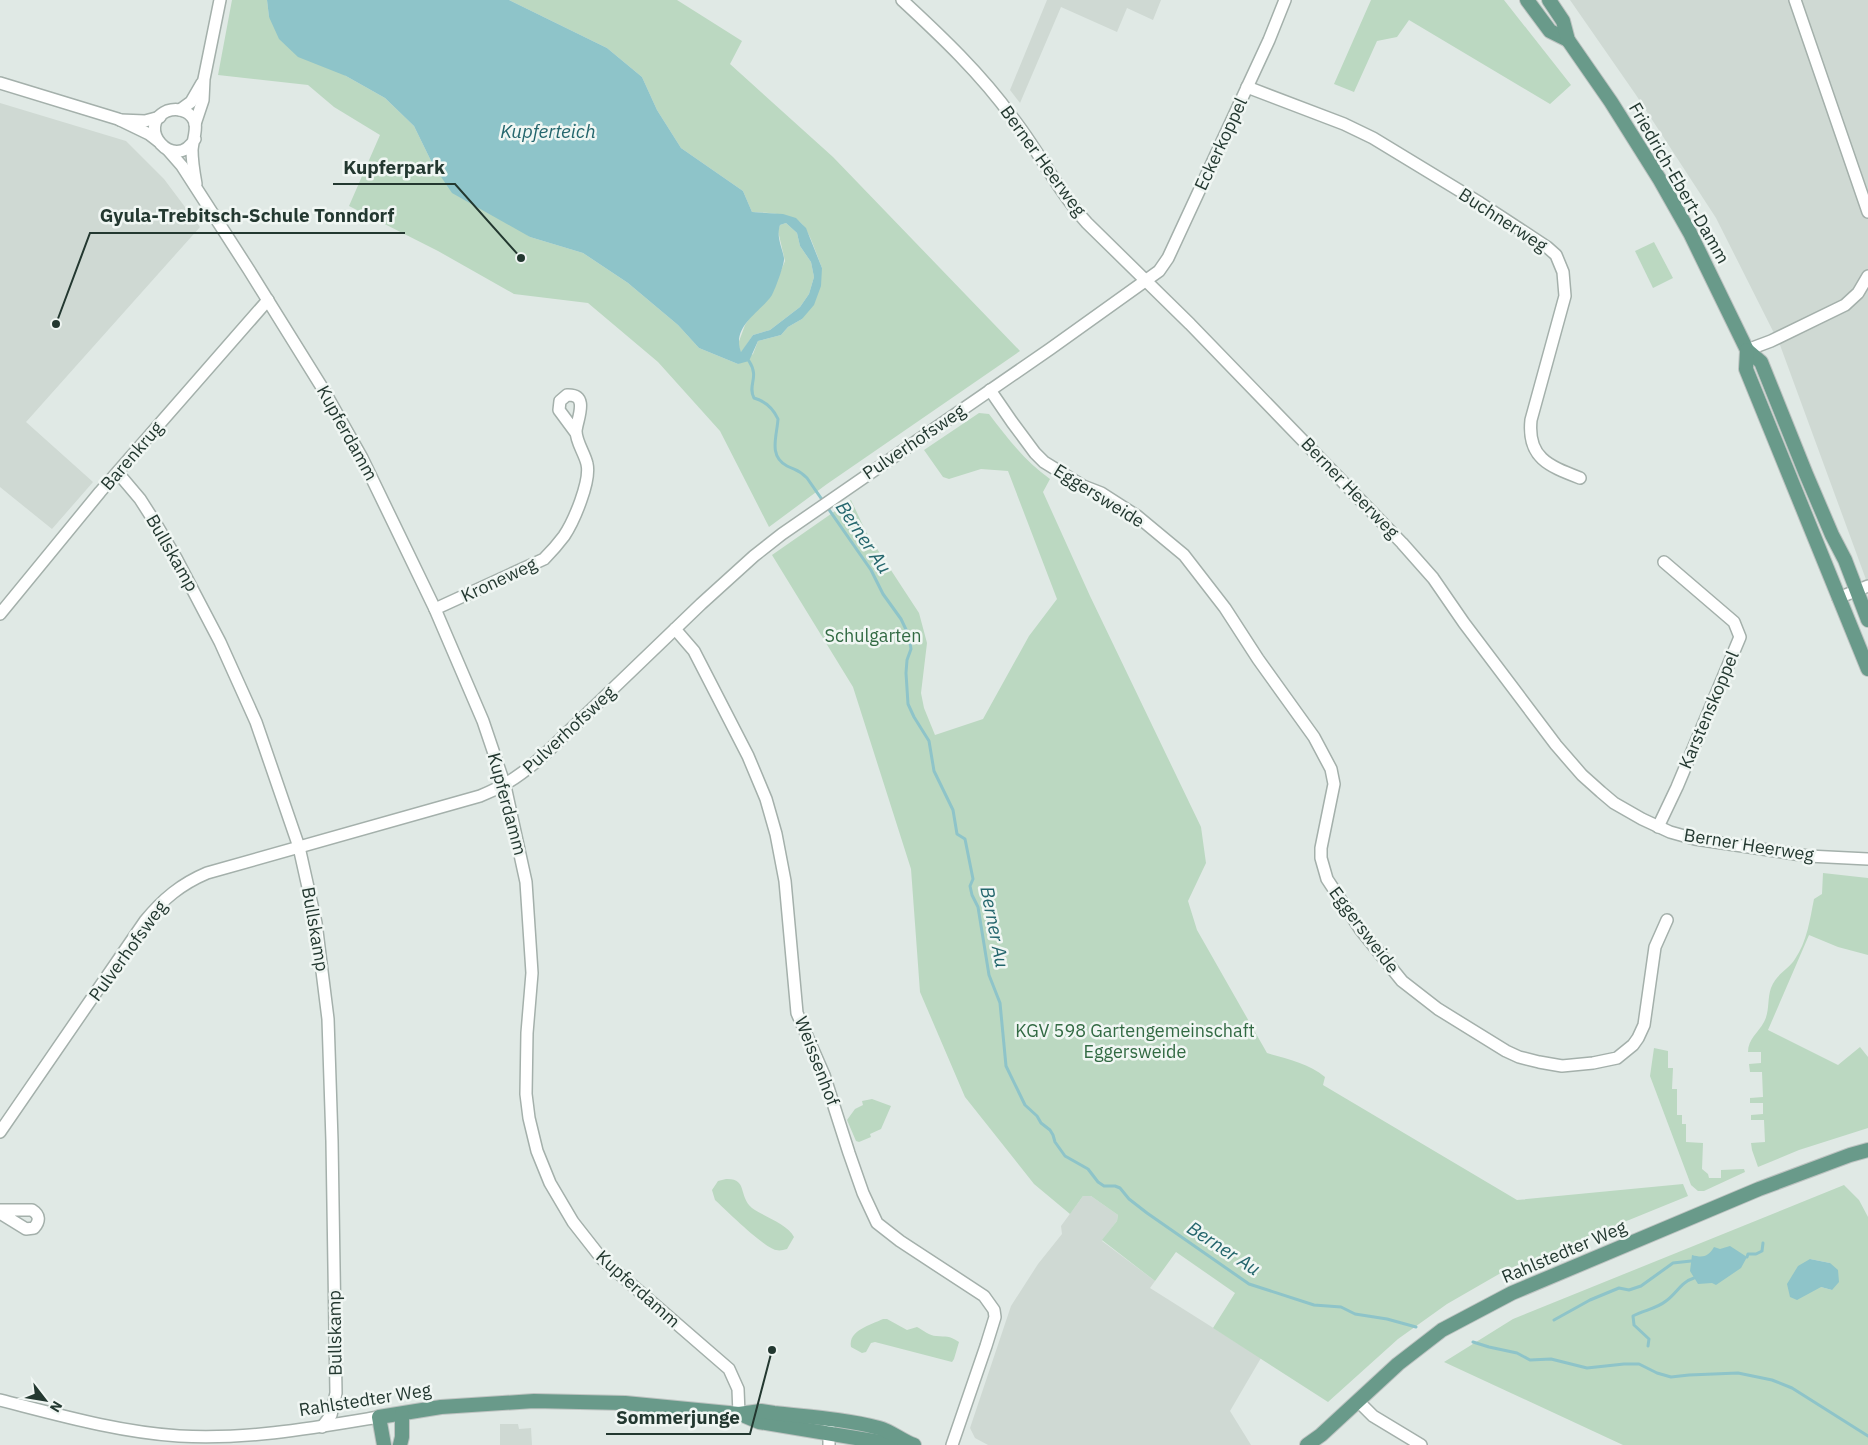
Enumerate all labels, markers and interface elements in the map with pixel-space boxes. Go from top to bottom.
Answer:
street label: Eckerkoppel [1189,94,1252,194]
street label: Friedrich-Ebert-Damm [1624,98,1735,268]
street label: Berner Heerweg [995,101,1092,221]
water label: Kupferteich [500,119,596,143]
callout: Kupferpark [333,150,455,184]
text: Kupferpark [343,155,445,179]
street label: Buchnerweg [1455,182,1552,257]
callout: Gyula-Trebitsch-Schule Tonndorf [90,199,405,233]
text: Gyula-Trebitsch-Schule Tonndorf [100,203,394,227]
street label: Kupferdamm [312,381,383,484]
street label: Pulverhofsweg [858,399,970,484]
street label: Barenkrug [95,416,168,495]
street label: Berner Heerweg [1296,432,1405,543]
street label: Eggersweide [1050,459,1149,533]
water label: Berner Au [831,496,897,578]
street label: Bullskamp [141,510,204,596]
street label: Kroneweg [457,552,541,607]
park label: Schulgarten [825,624,921,647]
street label: Karstenskoppel [1673,647,1744,772]
street label: Pulverhofsweg [517,680,620,779]
street label: Kupferdamm [483,750,532,858]
street label: Berner Heerweg [1682,823,1816,866]
street label: Eggersweide [1324,882,1405,978]
water label: Berner Au [975,884,1015,970]
street label: Bullskamp [297,885,334,973]
street label: Pulverhofsweg [83,895,172,1006]
street label: Weissenhof [790,1013,845,1109]
park label: KGV 598 Gartengemeinschaft Eggersweide [1015,1019,1255,1063]
water label: Berner Au [1183,1215,1265,1281]
street label: Rahlstedter Weg [1498,1215,1630,1288]
street label: Kupferdamm [591,1245,685,1332]
street label: Bullskamp [322,1290,347,1376]
north arrow [20,1375,70,1425]
street label: Rahlstedter Weg [297,1378,433,1421]
text: N [46,1398,66,1416]
callout: Sommerjunge [606,1400,750,1434]
text: Sommerjunge [616,1405,740,1429]

